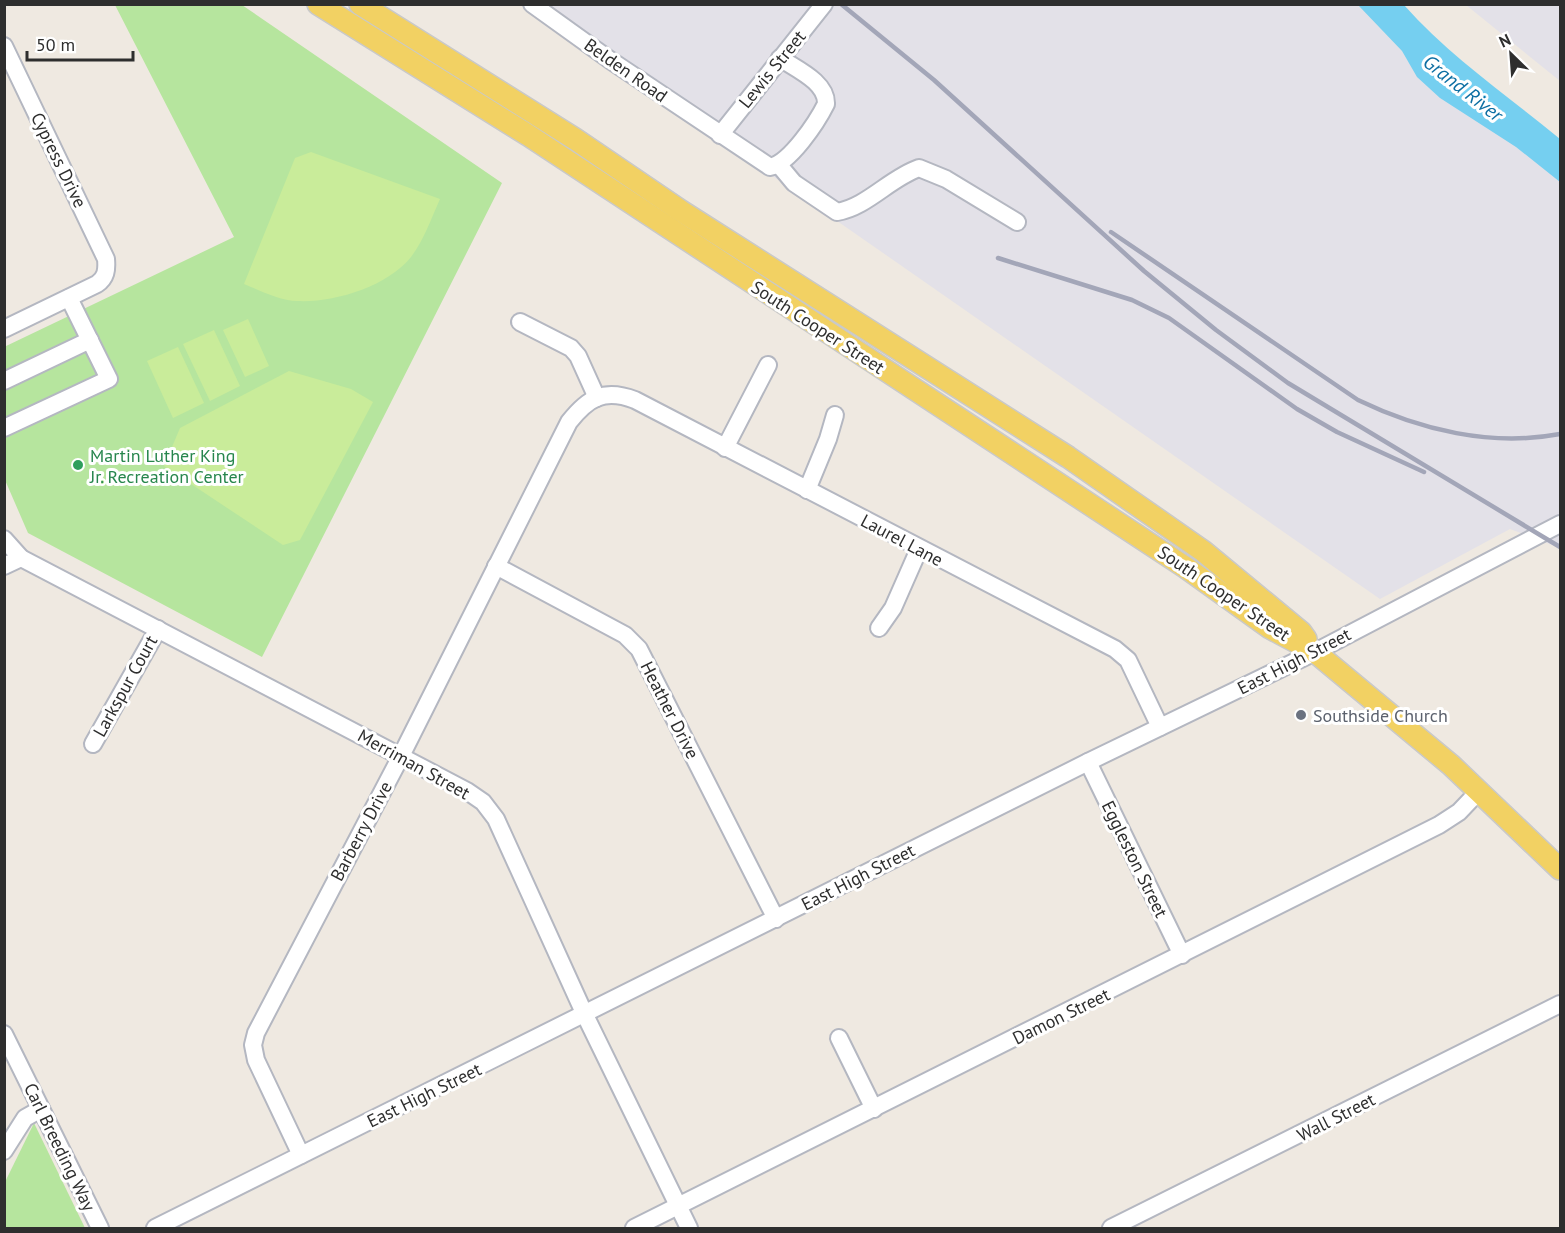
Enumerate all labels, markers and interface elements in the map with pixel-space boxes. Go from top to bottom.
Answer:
scale bar [27,24,134,62]
north arrow [1481,24,1541,84]
street label: Lewis Street [734,25,810,113]
text: N [1496,29,1514,52]
text: 50 m [36,33,75,56]
street label: Belden Road [580,33,672,107]
water label: Grand River [1418,49,1509,128]
street label: Cypress Drive [26,109,92,211]
street label: South Cooper Street [747,275,889,379]
place label: Martin Luther King Jr. Recreation Center [89,444,244,488]
marker: Martin Luther King Jr. Recreation Center [71,458,85,472]
street label: Laurel Lane [857,509,947,571]
street label: South Cooper Street [1154,540,1294,646]
street label: East High Street [1233,623,1355,699]
street label: Larkspur Court [88,631,162,741]
street label: Heather Drive [636,657,704,763]
place label: Southside Church [1313,704,1448,727]
marker: Southside Church [1294,708,1308,722]
street label: Merriman Street [354,724,474,804]
street label: Barberry Drive [325,777,397,885]
street label: Eggleston Street [1097,797,1173,921]
street label: East High Street [797,839,919,915]
street label: Damon Street [1009,983,1113,1049]
street label: East High Street [363,1057,485,1133]
street label: Carl Breeding Way [19,1079,101,1215]
street label: Wall Street [1293,1088,1379,1146]

